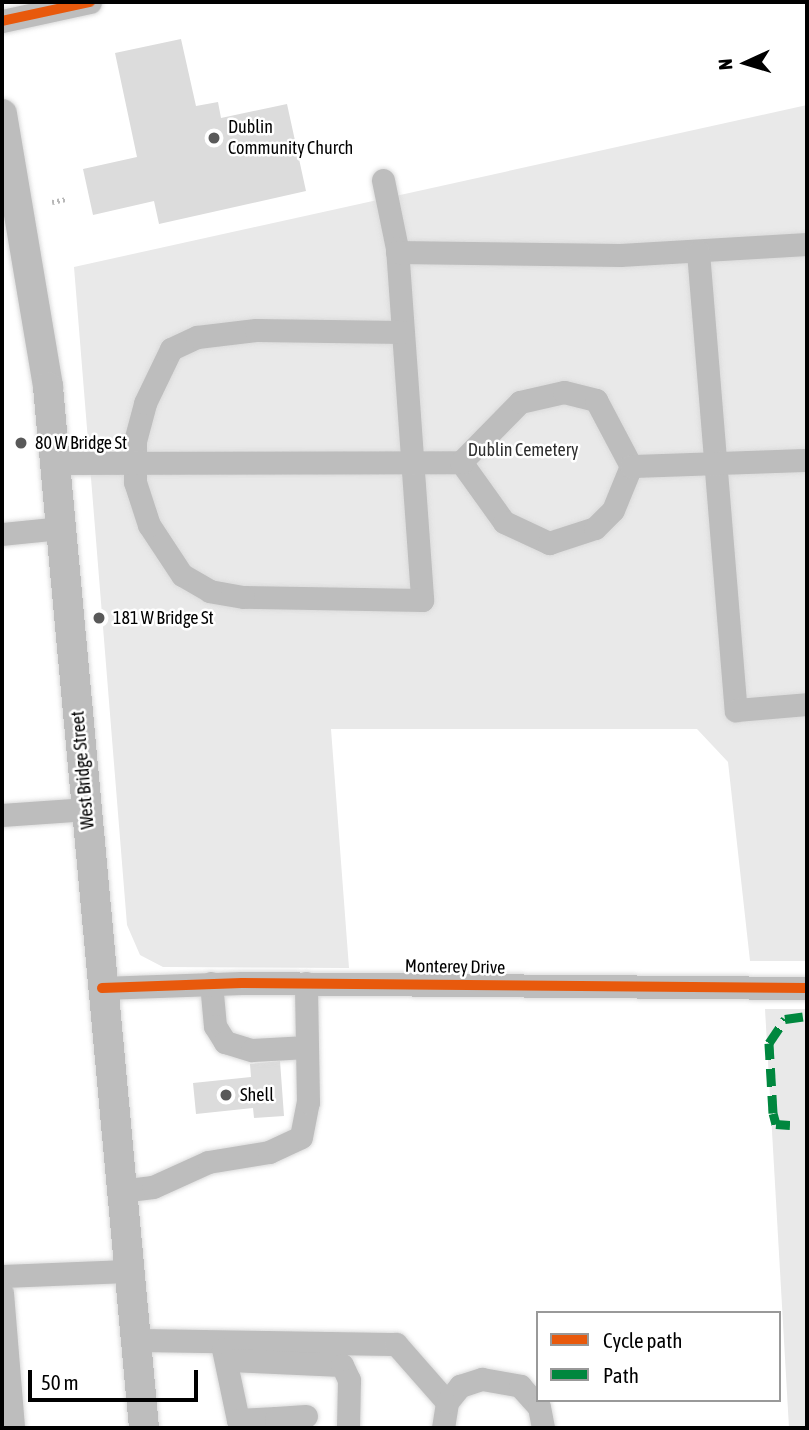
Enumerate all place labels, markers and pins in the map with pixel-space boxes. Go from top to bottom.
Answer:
place label: Dublin Community Church [228,117,353,160]
marker: Dublin Community Church [206,130,222,146]
place label: 80 W Bridge St [35,432,127,454]
marker: 80 W Bridge St [13,435,29,451]
place label: 181 W Bridge St [113,607,214,629]
marker: 181 W Bridge St [91,610,107,626]
place label: Shell [240,1084,274,1106]
marker: Shell [218,1087,234,1103]

